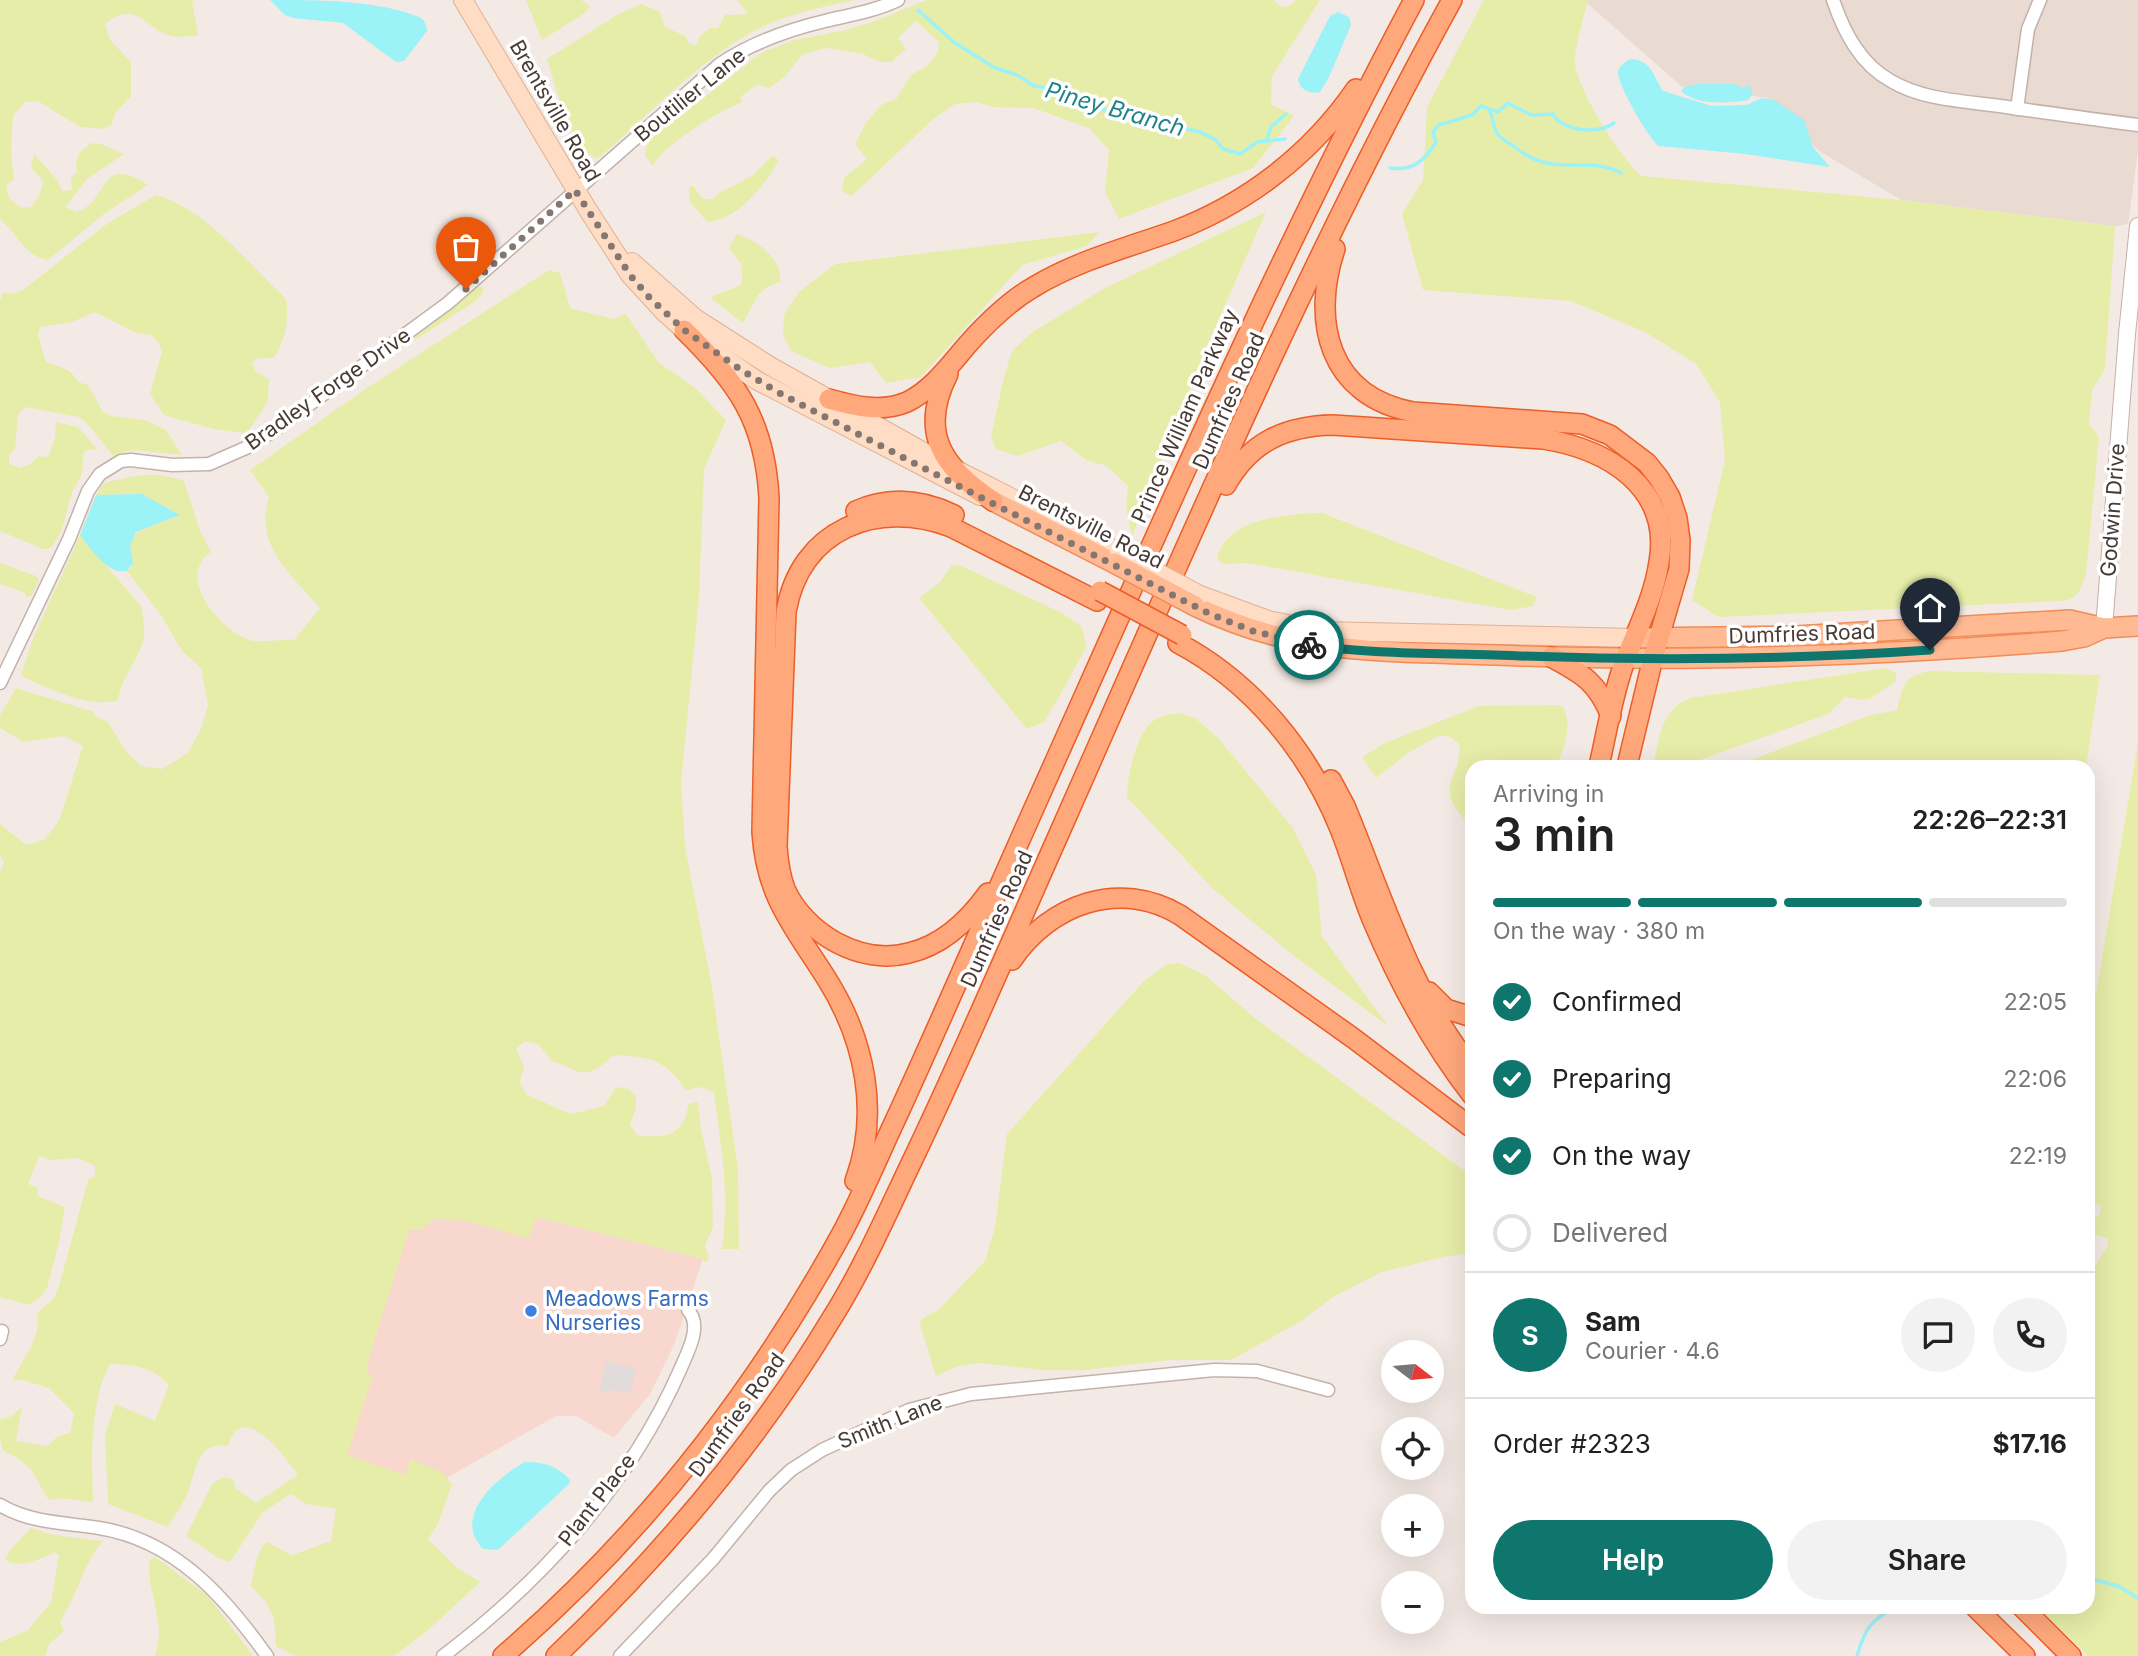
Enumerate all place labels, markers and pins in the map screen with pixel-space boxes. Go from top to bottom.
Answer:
pin [436,217,496,289]
pin [1900,578,1960,650]
place label: Meadows Farms Nurseries [545,1286,709,1335]
marker: Meadows Farms Nurseries [523,1303,539,1319]

